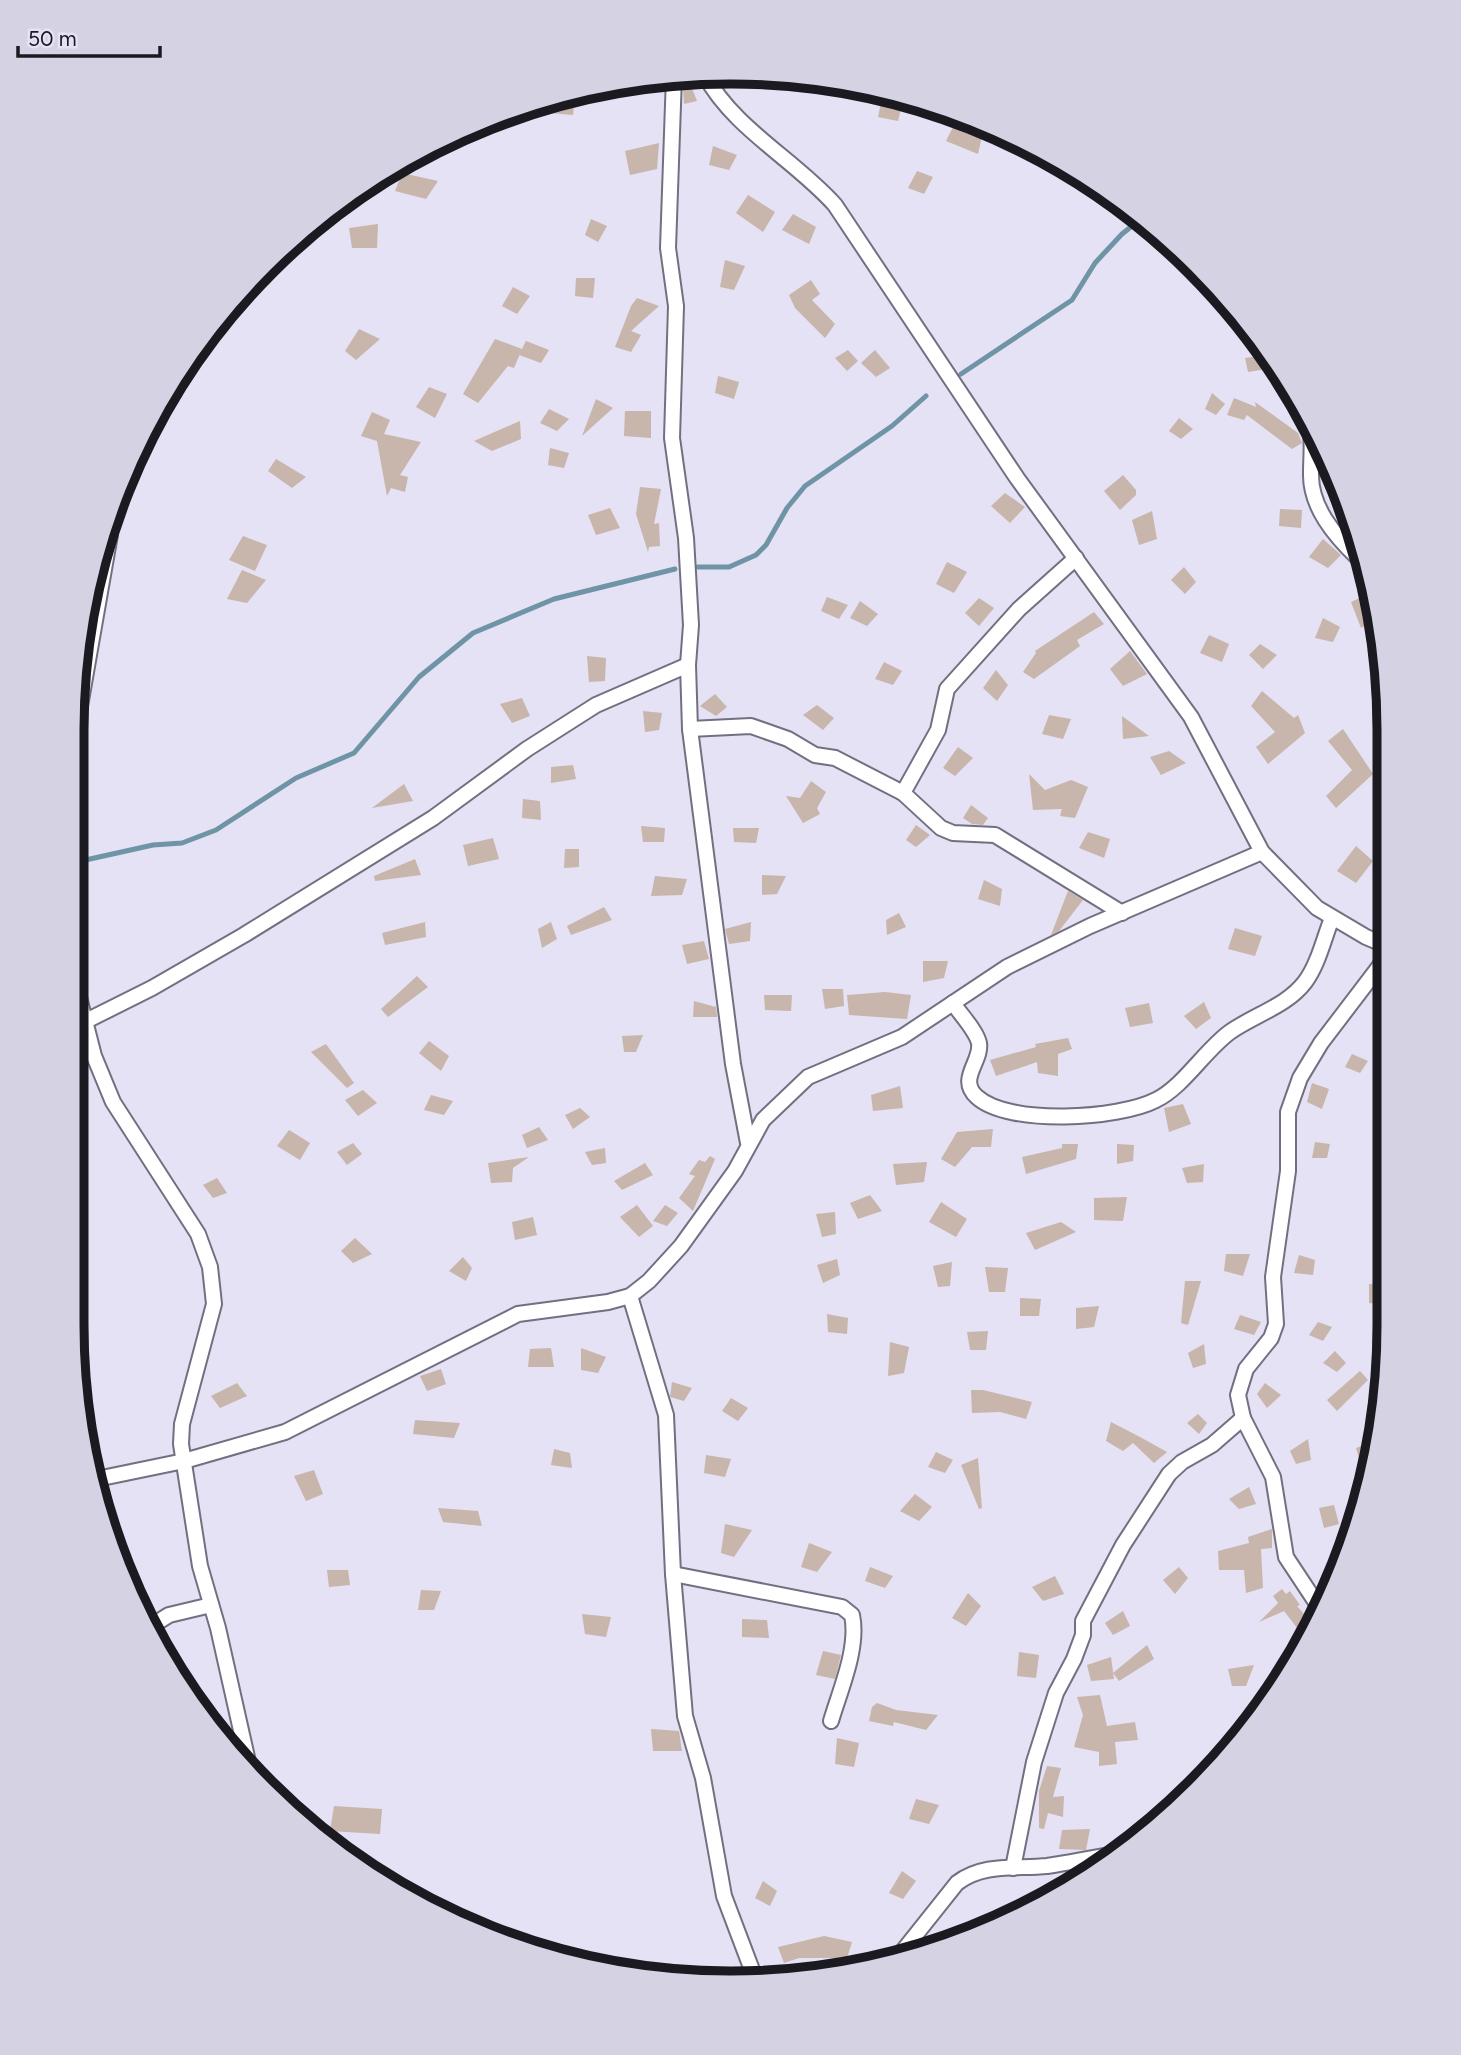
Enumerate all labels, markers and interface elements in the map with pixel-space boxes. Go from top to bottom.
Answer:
scale bar [18,14,159,58]
text: 50 m [28,26,77,51]

